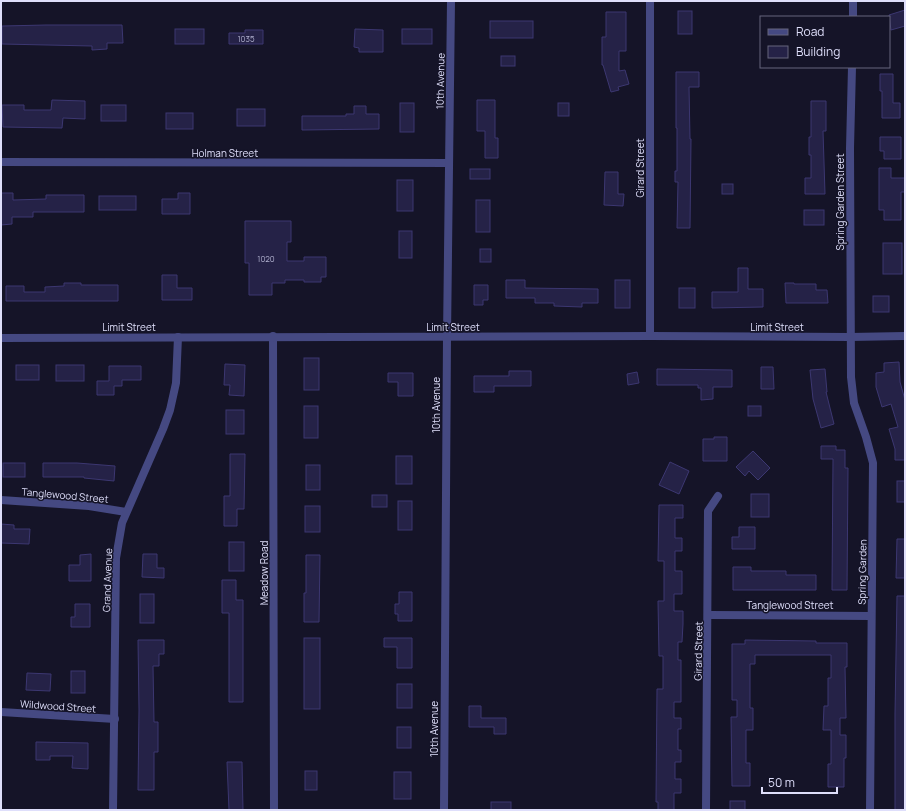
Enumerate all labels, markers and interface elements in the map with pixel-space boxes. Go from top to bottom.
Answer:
legend [760,16,890,68]
text: Road [796,23,824,40]
house number: 1035 [237,33,255,44]
text: Building [796,43,840,60]
street label: 10th Avenue [433,53,447,109]
street label: Girard Street [633,138,647,198]
street label: Holman Street [192,146,258,160]
street label: Spring Garden Street [833,154,847,250]
house number: 1020 [257,253,275,264]
street label: Limit Street [102,320,156,334]
street label: Limit Street [426,320,480,334]
street label: Limit Street [750,320,804,334]
street label: 10th Avenue [429,377,443,433]
street label: Tanglewood Street [21,484,109,506]
street label: Spring Garden [854,539,870,605]
street label: Meadow Road [257,541,271,605]
street label: Grand Avenue [99,548,115,612]
street label: Tanglewood Street [746,598,834,612]
street label: Girard Street [690,621,706,681]
street label: Wildwood Street [19,696,97,716]
street label: 10th Avenue [427,701,441,757]
scale bar [762,769,837,795]
text: 50 m [768,774,795,791]

